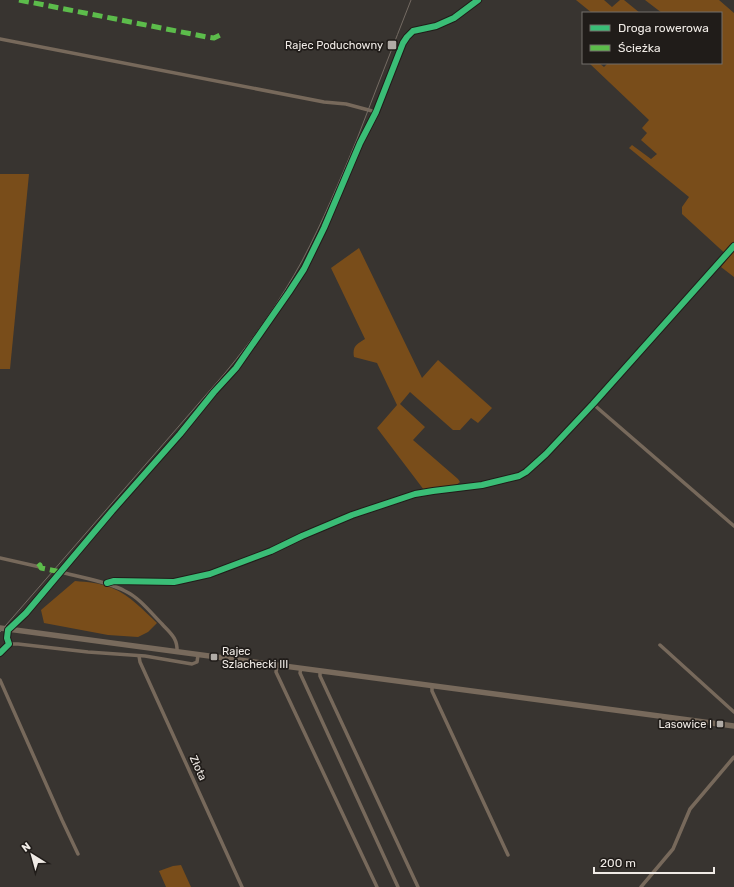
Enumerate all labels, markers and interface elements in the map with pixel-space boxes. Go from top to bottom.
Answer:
legend [582,12,722,64]
text: Droga rowerowa [618,21,709,35]
place label: Rajec Poduchowny [285,39,383,52]
marker: Rajec Poduchowny [386,39,398,51]
text: Ścieżka [618,41,661,55]
place label: Rajec Szlachecki III [222,645,288,671]
marker: Rajec Szlachecki III [209,652,219,662]
place label: Lasowice I [659,718,712,731]
marker: Lasowice I [715,719,725,729]
street label: Złota [187,753,209,783]
north arrow [12,835,52,875]
text: N [19,840,33,855]
scale bar [594,849,714,875]
text: 200 m [600,856,636,870]

